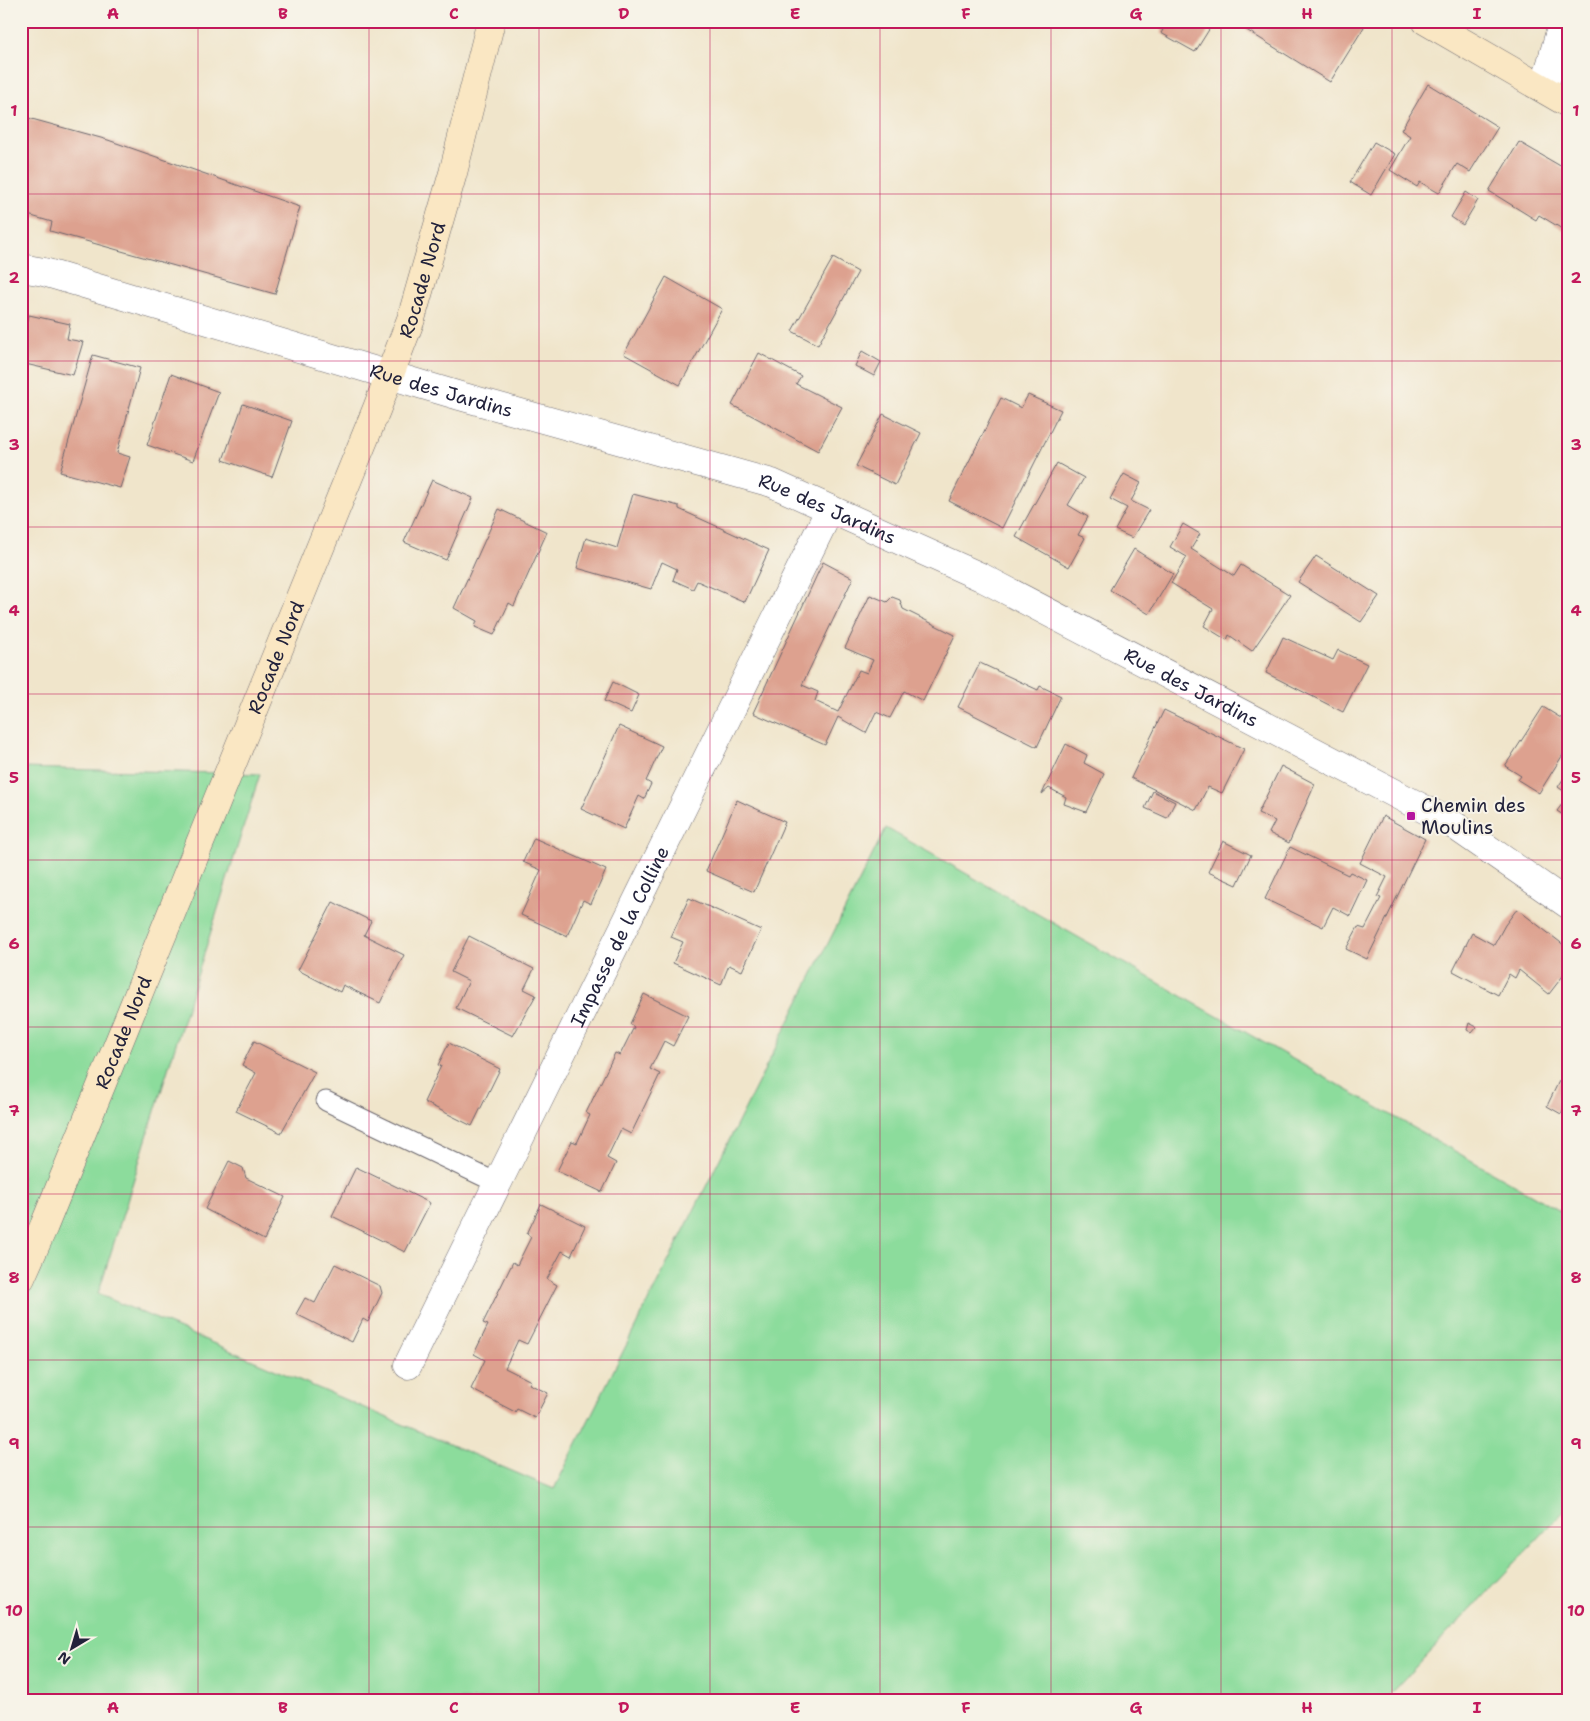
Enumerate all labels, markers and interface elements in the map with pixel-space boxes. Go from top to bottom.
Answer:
text: A [107,3,119,24]
text: B [278,3,288,24]
text: C [449,3,459,24]
text: D [618,3,630,24]
text: E [790,3,800,24]
text: F [961,3,971,24]
text: G [1130,3,1143,24]
text: H [1301,3,1313,24]
text: I [1473,3,1482,24]
text: 1 [10,100,18,121]
text: 1 [1572,100,1580,121]
street label: Rocade Nord [393,219,451,342]
text: 2 [8,267,20,288]
text: 2 [1570,267,1582,288]
street label: Rue des Jardins [367,358,516,423]
text: 3 [8,434,20,455]
text: 3 [1570,434,1582,455]
street label: Rue des Jardins [756,468,900,550]
street label: Rocade Nord [242,597,310,718]
text: 4 [8,600,20,621]
text: 4 [1570,600,1582,621]
street label: Rue des Jardins [1120,642,1263,733]
text: 5 [9,767,19,788]
text: 5 [1571,767,1581,788]
place label: Chemin des Moulins [1421,793,1526,840]
marker: Chemin des Moulins [1405,810,1417,822]
street label: Impasse de la Colline [565,842,675,1031]
text: 6 [8,933,20,954]
text: 6 [1570,933,1582,954]
street label: Rocade Nord [89,972,158,1093]
text: 7 [8,1100,20,1121]
text: 7 [1570,1100,1582,1121]
text: 8 [8,1267,20,1288]
text: 8 [1570,1267,1582,1288]
text: 9 [8,1433,20,1454]
text: 9 [1570,1433,1582,1454]
text: 10 [5,1600,23,1621]
text: 10 [1567,1600,1585,1621]
north arrow [48,1624,98,1674]
text: N [54,1648,74,1669]
text: A [107,1697,119,1718]
text: B [278,1697,288,1718]
text: C [449,1697,459,1718]
text: D [618,1697,630,1718]
text: E [790,1697,800,1718]
text: F [961,1697,971,1718]
text: G [1130,1697,1143,1718]
text: H [1301,1697,1313,1718]
text: I [1473,1697,1482,1718]

